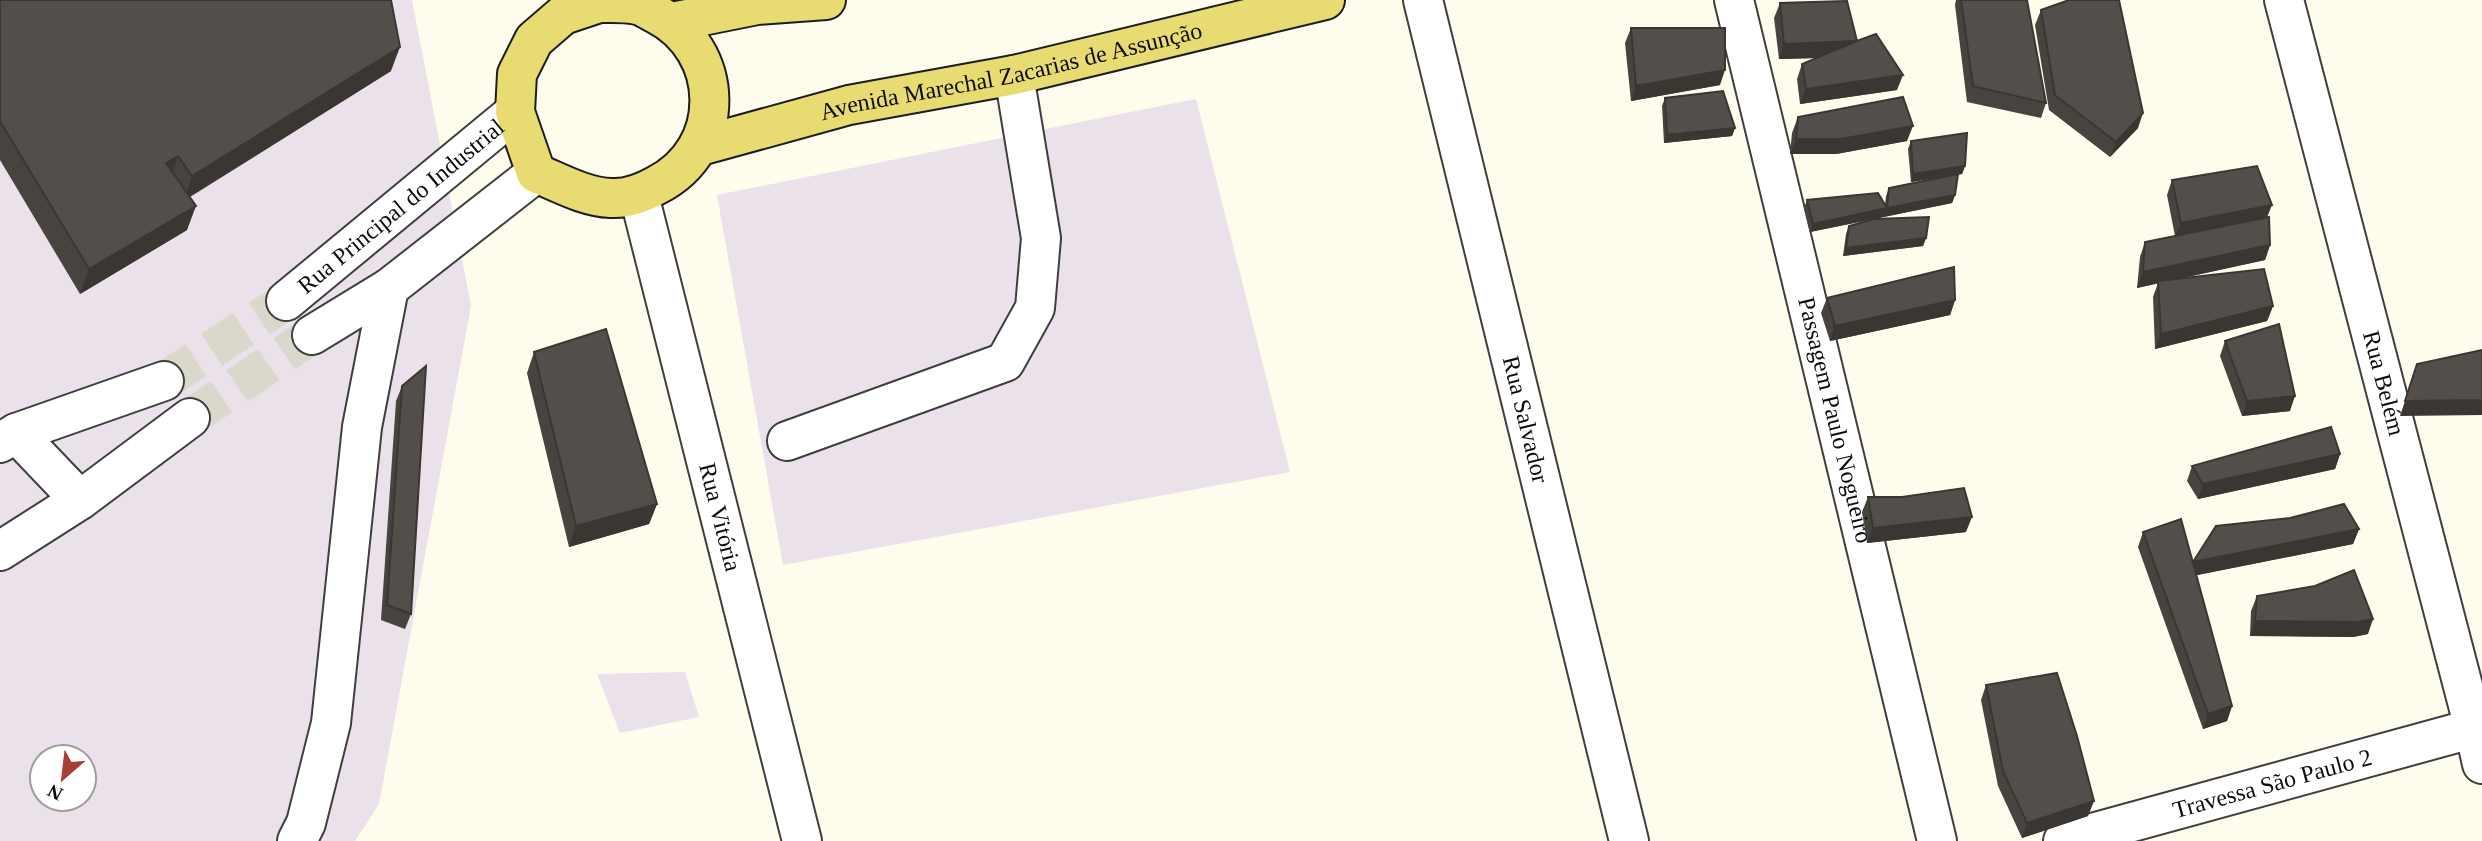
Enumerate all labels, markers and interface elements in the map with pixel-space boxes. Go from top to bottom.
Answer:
street label: Avenida Marechal Zacarias de Assunção [817,17,1205,125]
street label: Rua Principal do Industrial [293,113,509,299]
street label: Passagem Paulo Nogueiro [1793,294,1878,545]
street label: Rua Belém [2358,328,2410,439]
street label: Rua Salvador [1498,353,1554,486]
street label: Rua Vitória [694,460,746,574]
north arrow [28,743,98,813]
street label: Travessa São Paulo 2 [2170,744,2375,823]
text: N [44,780,66,805]

